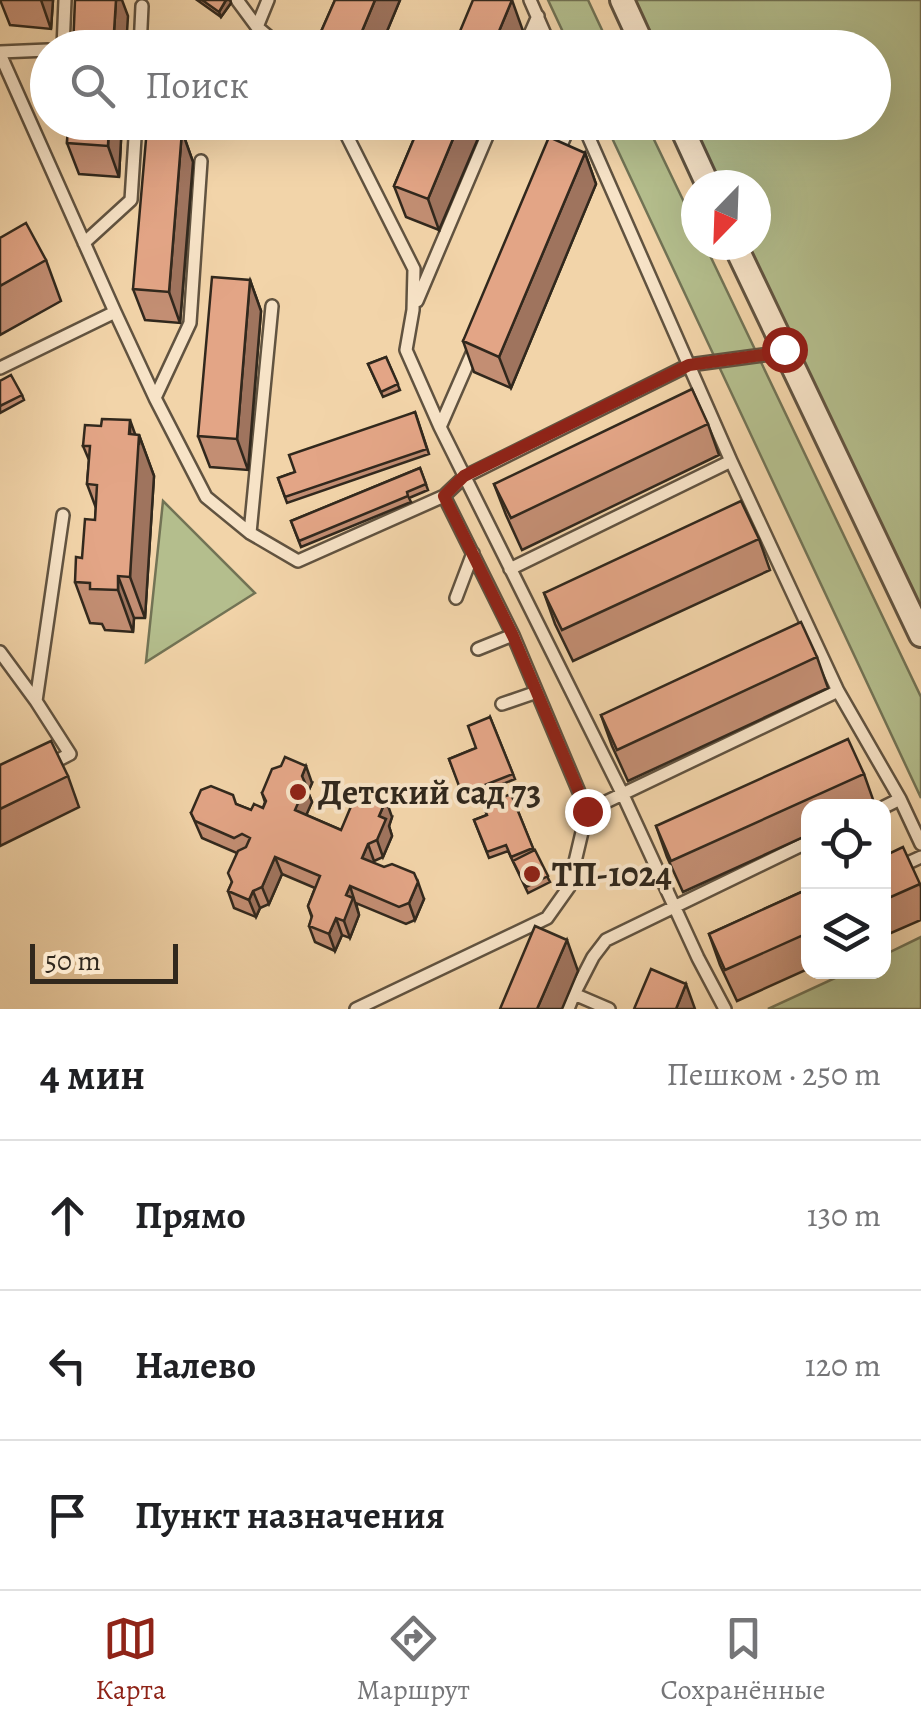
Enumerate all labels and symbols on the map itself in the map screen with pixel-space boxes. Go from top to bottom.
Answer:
north arrow [681,170,771,260]
route start [762,327,808,373]
place label: Детский сад 73 [318,768,541,816]
marker: Детский сад 73 [287,781,309,803]
route end [565,789,611,835]
place label: ТП-1024 [552,850,672,898]
marker: ТП-1024 [521,863,543,885]
scale bar [30,939,178,984]

